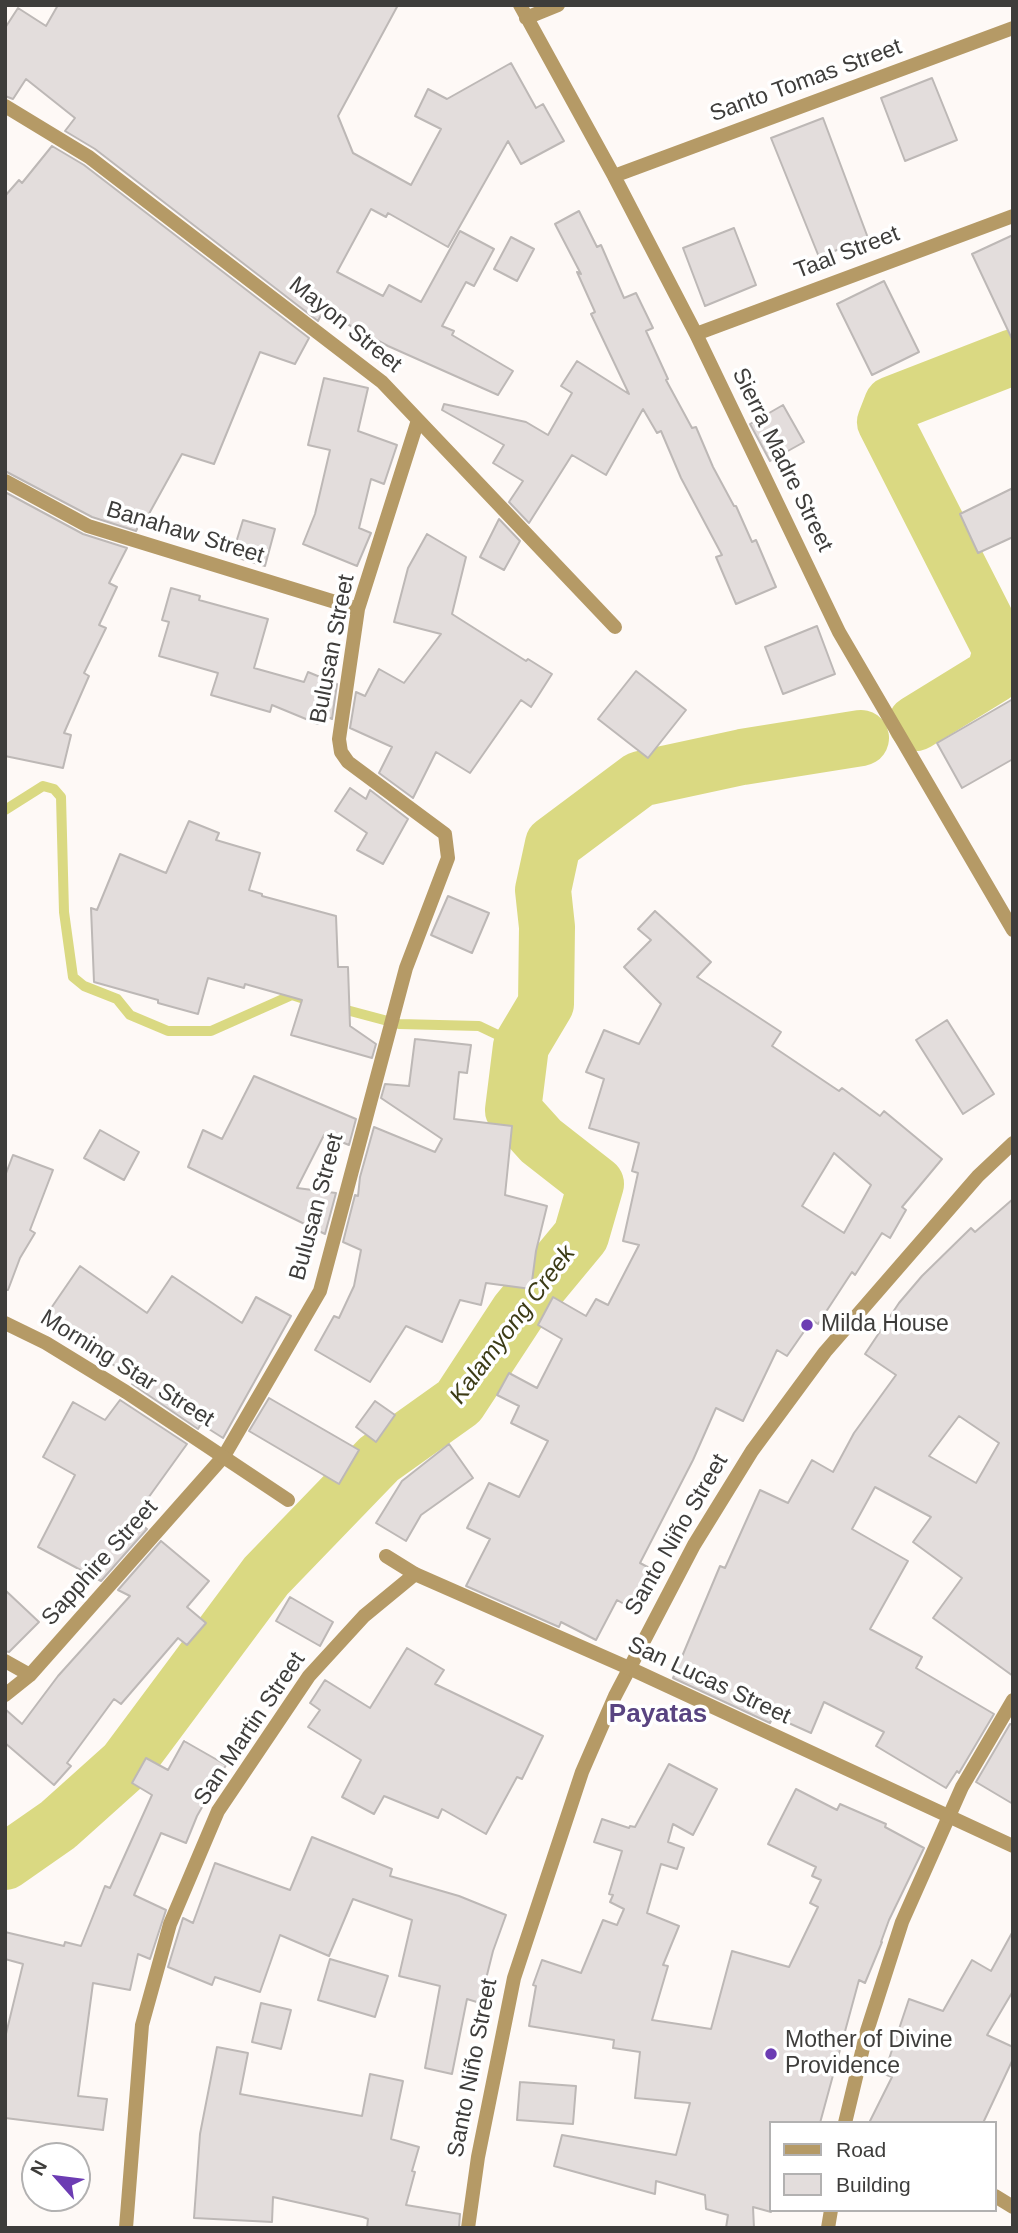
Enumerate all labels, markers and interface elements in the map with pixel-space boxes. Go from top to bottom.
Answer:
street label: Santo Tomas Street [706,33,906,129]
street label: Taal Street [791,220,903,286]
street label: Mayon Street [283,271,407,379]
street label: Sierra Madre Street [726,364,838,556]
street label: Banahaw Street [103,496,267,570]
street label: Bulusan Street [305,572,361,726]
street label: Bulusan Street [284,1131,350,1283]
water label: Kalamyong Creek [444,1240,582,1410]
street label: Morning Star Street [35,1304,219,1434]
place label: Milda House [821,1311,949,1339]
marker: Milda House [799,1317,815,1333]
street label: Santo Niño Street [620,1449,734,1621]
street label: Sapphire Street [36,1494,164,1632]
street label: San Lucas Street [623,1631,795,1731]
street label: San Martin Street [189,1647,311,1811]
district label: Payatas [609,1699,707,1731]
street label: Santo Niño Street [442,1976,504,2160]
place label: Mother of Divine Providence [785,2027,952,2081]
marker: Mother of Divine Providence [763,2046,779,2062]
legend [769,2121,997,2212]
text: Road [836,2138,886,2161]
north arrow [21,2142,91,2212]
text: N [26,2157,51,2179]
text: Building [836,2173,911,2196]

